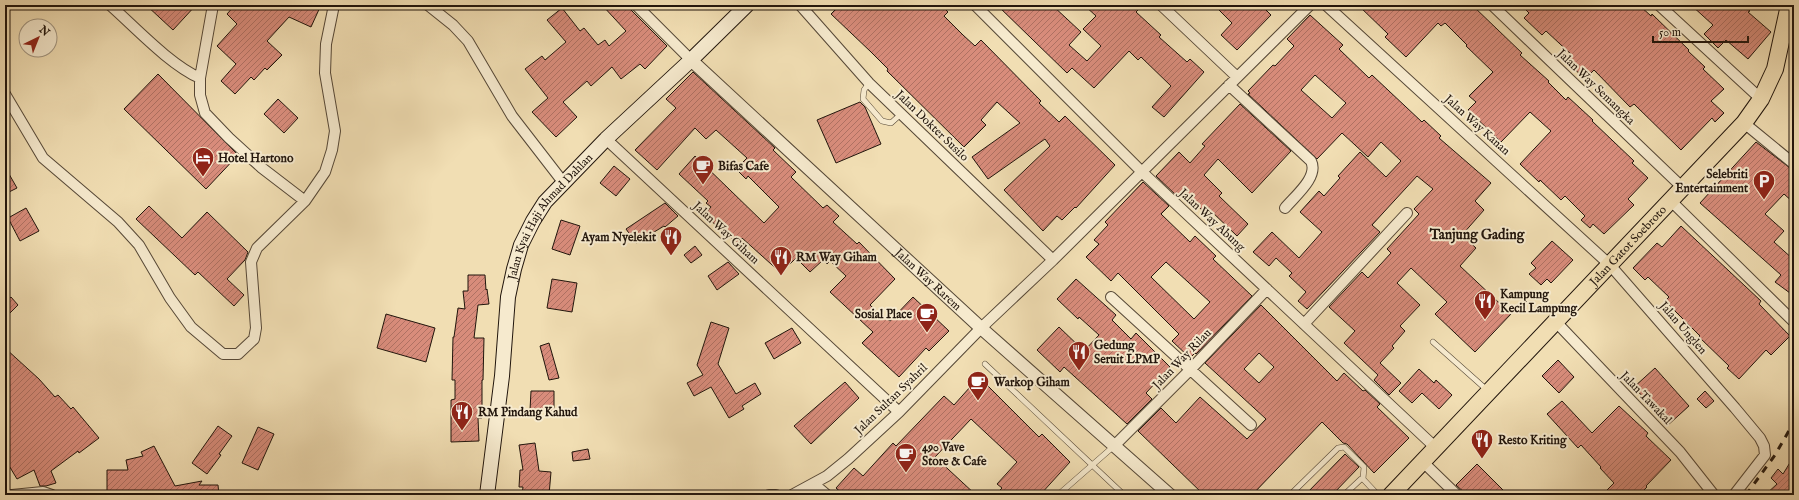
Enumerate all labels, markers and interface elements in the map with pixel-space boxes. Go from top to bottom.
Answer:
north arrow [18,18,58,58]
scale bar [1653,18,1748,44]
text: N [35,22,53,40]
text: 50 m [1659,25,1681,40]
street label: Jalan Way Semangka [1552,45,1639,129]
street label: Jalan Dokter Susilo [890,86,972,166]
street label: Jalan Way Kanan [1439,90,1513,160]
hotel icon: Hotel Hartono [190,145,216,178]
street label: Jalan Kyai Haji Ahmad Dahlan [504,150,596,283]
place label: Hotel Hartono [218,151,294,166]
cafe icon: Bifas Cafe [690,153,716,186]
place label: Bifas Cafe [718,159,770,174]
place label: Selebriti Entertainment [1675,167,1749,196]
parking icon: Selebriti Entertainment [1751,168,1777,201]
street label: Jalan Way Abung [1174,184,1249,256]
street label: Jalan Way Giham [688,197,762,268]
street label: Jalan Gatot Soebroto [1585,202,1670,291]
restaurant icon: Ayam Nyelekit [658,224,684,257]
district label: Tanjung Gading [1429,226,1526,244]
place label: Ayam Nyelekit [580,230,657,246]
street label: Jalan Way Rarem [890,243,965,314]
restaurant icon: RM Way Giham [768,244,794,277]
place label: RM Way Giham [796,250,878,266]
place label: Kampung Kecil Lampung [1500,287,1578,317]
restaurant icon: Kampung Kecil Lampung [1472,288,1498,321]
street label: Jalan Unglen [1654,297,1710,359]
cafe icon: Sosial Place [914,301,940,334]
place label: Sosial Place [855,307,912,322]
street label: Jalan Way Rilau [1148,326,1215,395]
place label: Gedung Seruit LPMP [1094,338,1160,367]
restaurant icon: Gedung Seruit LPMP [1066,339,1092,372]
street label: Jalan Sultan Syahril [850,360,932,440]
street label: Jalan Tawakal [1615,367,1676,429]
cafe icon: Warkop Giham [965,369,991,402]
place label: Warkop Giham [993,375,1070,391]
restaurant icon: RM Pindang Kahud [449,399,475,432]
place label: RM Pindang Kahud [478,405,578,421]
restaurant icon: Resto Kriting [1469,427,1495,460]
place label: Resto Kriting [1498,433,1567,449]
place label: 490 Vave Store & Cafe [922,440,987,469]
cafe icon: 490 Vave Store & Cafe [893,441,919,474]

